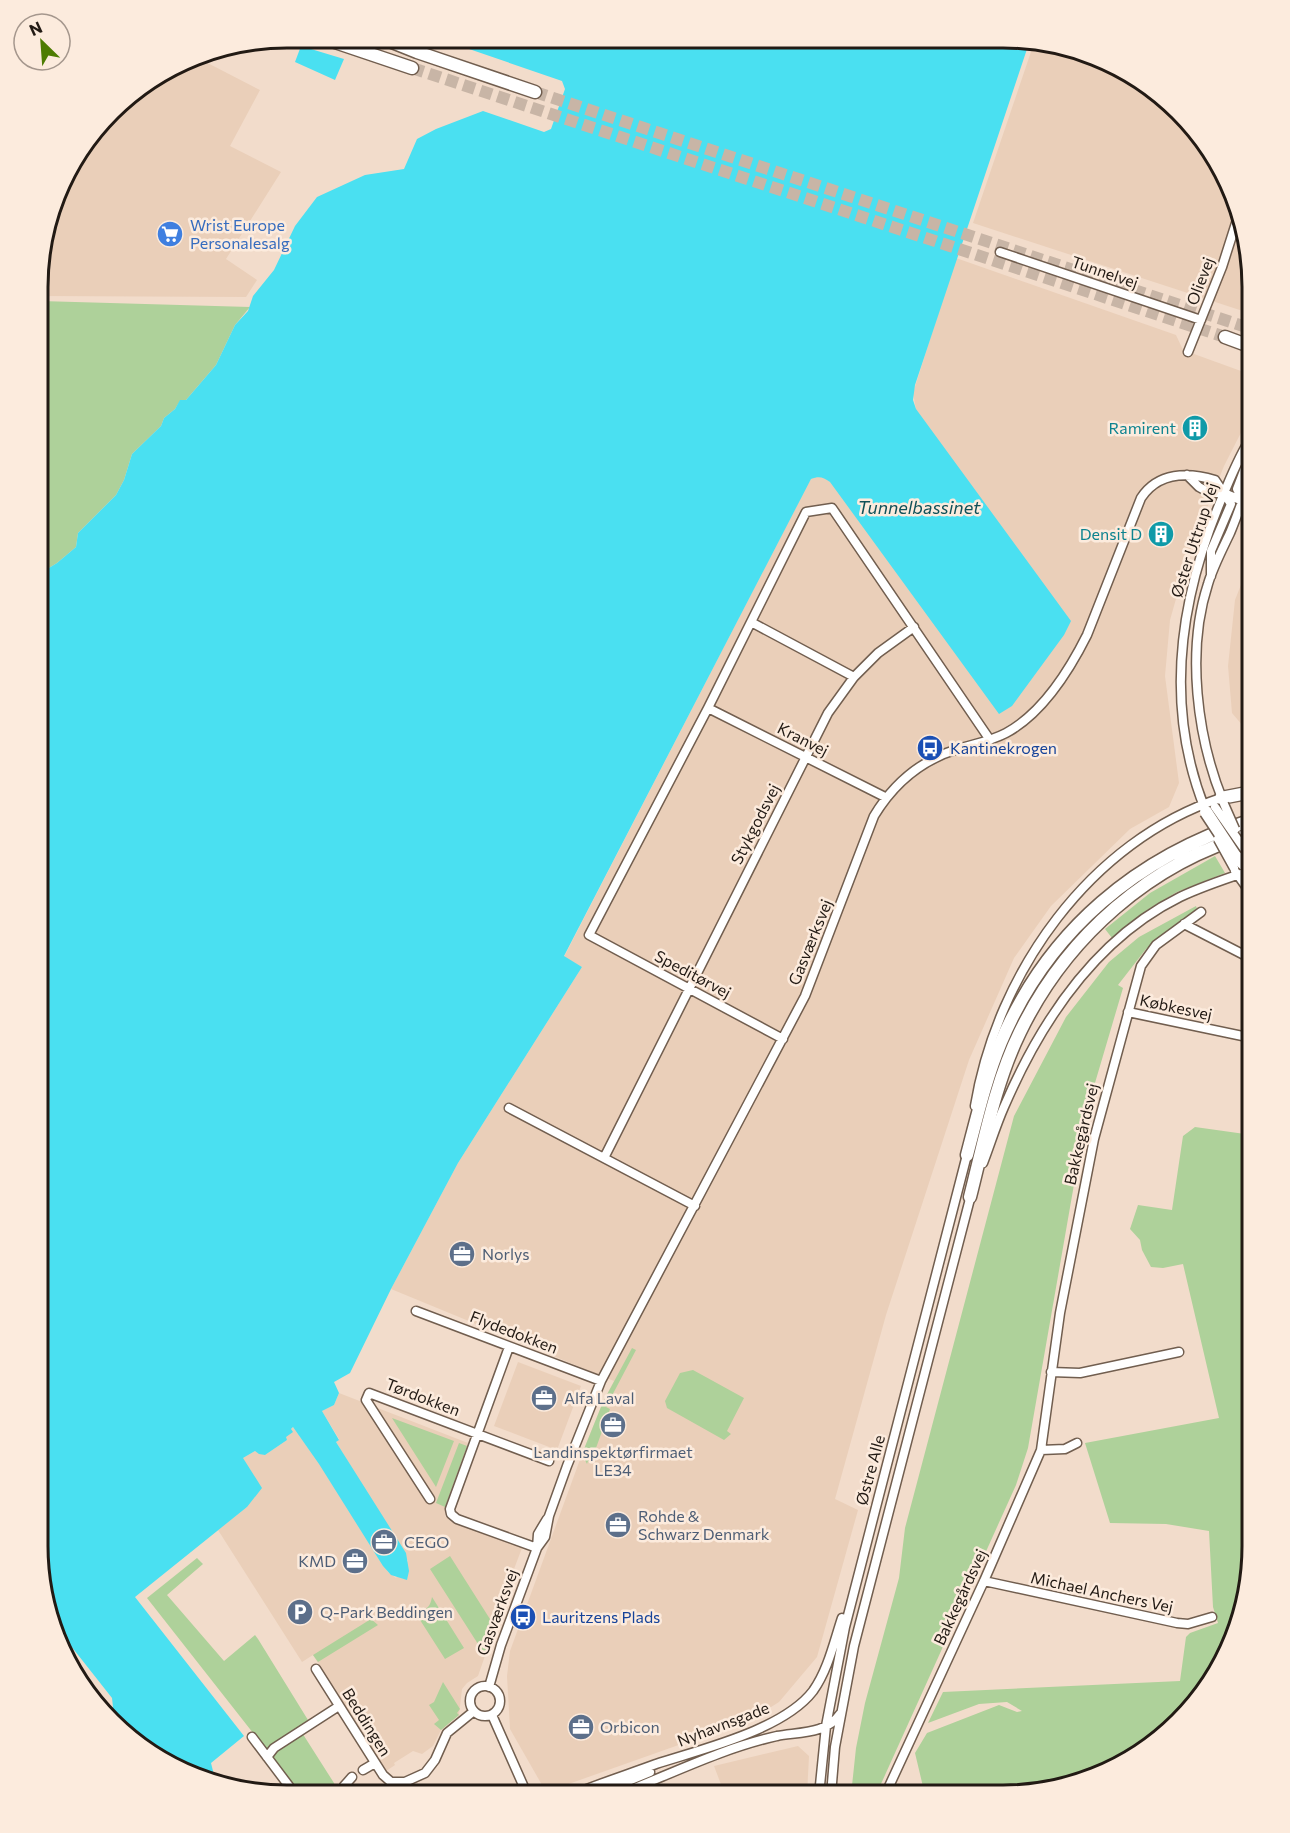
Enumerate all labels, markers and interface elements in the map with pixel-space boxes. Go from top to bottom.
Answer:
north arrow [12,12,72,72]
text: N [26,17,45,39]
place label: Wrist Europe Personalesalg [190,215,290,252]
supermarket icon: Wrist Europe Personalesalg [155,219,185,249]
street label: Tunnelvej [1069,251,1141,292]
street label: Olievej [1182,254,1217,308]
building icon: Ramirent [1180,413,1210,443]
place label: Ramirent [1109,418,1176,437]
street label: Øster Uttrup Vej [1166,480,1221,600]
water label: Tunnelbassinet [858,496,981,518]
building icon: Densit D [1146,519,1176,549]
place label: Densit D [1080,524,1142,543]
street label: Kranvej [775,718,832,759]
bus stop icon: Kantinekrogen [915,733,945,763]
place label: Kantinekrogen [950,738,1057,757]
street label: Stykgodsvej [726,780,783,867]
street label: Gasværksvej [784,896,835,988]
street label: Speditørvej [652,946,735,1002]
street label: Købkesvej [1138,990,1214,1023]
street label: Bakkegårdsvej [1060,1081,1101,1187]
office icon: Norlys [447,1239,477,1269]
place label: Norlys [482,1244,530,1263]
street label: Flydedokken [468,1306,561,1357]
street label: Tørdokken [383,1374,463,1419]
office icon: Alfa Laval [529,1383,559,1413]
place label: Alfa Laval [564,1388,635,1407]
office icon: Landinspektørfirmaet LE34 [598,1410,628,1440]
street label: Østre Alle [851,1433,888,1507]
place label: Landinspektørfirmaet LE34 [533,1442,693,1479]
place label: Rohde & Schwarz Denmark [638,1506,770,1543]
office icon: Rohde & Schwarz Denmark [603,1510,633,1540]
office icon: CEGO [369,1527,399,1557]
place label: CEGO [404,1532,449,1551]
office icon: KMD [340,1546,370,1576]
street label: Bakkegårdsvej [929,1546,990,1648]
place label: KMD [298,1551,336,1570]
street label: Gasværksvej [472,1566,521,1658]
street label: Michael Anchers Vej [1029,1567,1175,1616]
parking icon: Q-Park Beddingen [285,1597,315,1627]
place label: Q-Park Beddingen [320,1602,453,1621]
bus stop icon: Lauritzens Plads [508,1602,538,1632]
place label: Lauritzens Plads [542,1607,660,1626]
street label: Beddingen [339,1684,396,1759]
street label: Nyhavnsgade [674,1697,771,1750]
office icon: Orbicon [566,1712,596,1742]
place label: Orbicon [600,1717,660,1736]

